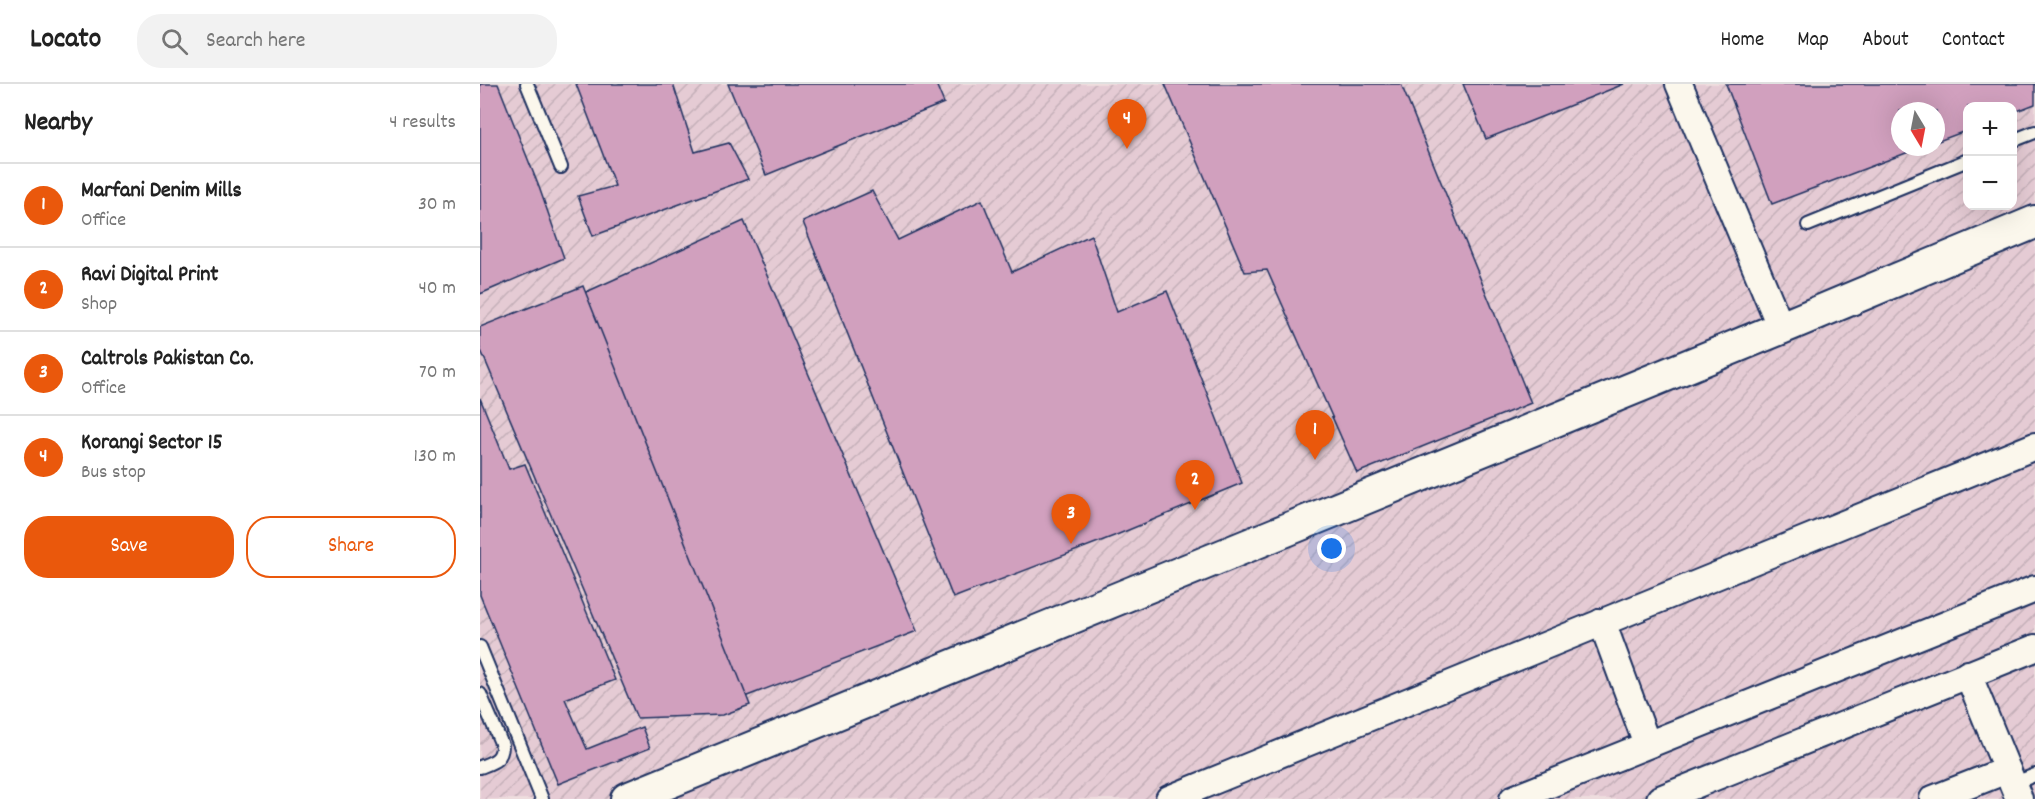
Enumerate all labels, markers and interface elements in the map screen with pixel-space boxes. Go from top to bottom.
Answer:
search box [137,14,557,68]
text: Locato [30,21,101,61]
icon: search [158,25,191,58]
text: Search here [206,26,306,57]
text: Home [1720,26,1764,56]
text: Map [1797,26,1829,56]
text: About [1862,26,1909,56]
text: Contact [1942,26,2005,56]
pin: 4 [1108,100,1146,149]
north arrow [1891,102,1945,156]
map controls [1963,102,2017,210]
button: + [1963,102,2017,156]
text: Nearby [24,105,92,142]
text: 4 results [389,109,456,137]
button: − [1963,156,2017,210]
text: Marfani Denim Mills [81,176,242,207]
text: 1 [41,191,46,219]
text: 30 m [418,191,456,219]
text: Office [81,207,126,235]
text: Ravi Digital Print [81,260,218,291]
text: 2 [39,275,48,303]
text: 40 m [418,275,456,303]
text: Shop [81,291,117,319]
text: Caltrols Pakistan Co. [81,344,254,375]
text: 3 [39,359,48,387]
text: 70 m [419,359,456,387]
text: Office [81,375,126,403]
pin: 1 [1296,410,1334,460]
text: Korangi Sector 15 [81,428,223,459]
text: 4 [39,443,48,471]
text: 130 m [414,443,456,471]
text: Bus stop [81,459,146,487]
pin: 2 [1176,460,1214,510]
pin: 3 [1052,494,1090,544]
button: Save [24,516,234,578]
button: Share [246,516,456,578]
your location [1317,534,1346,563]

